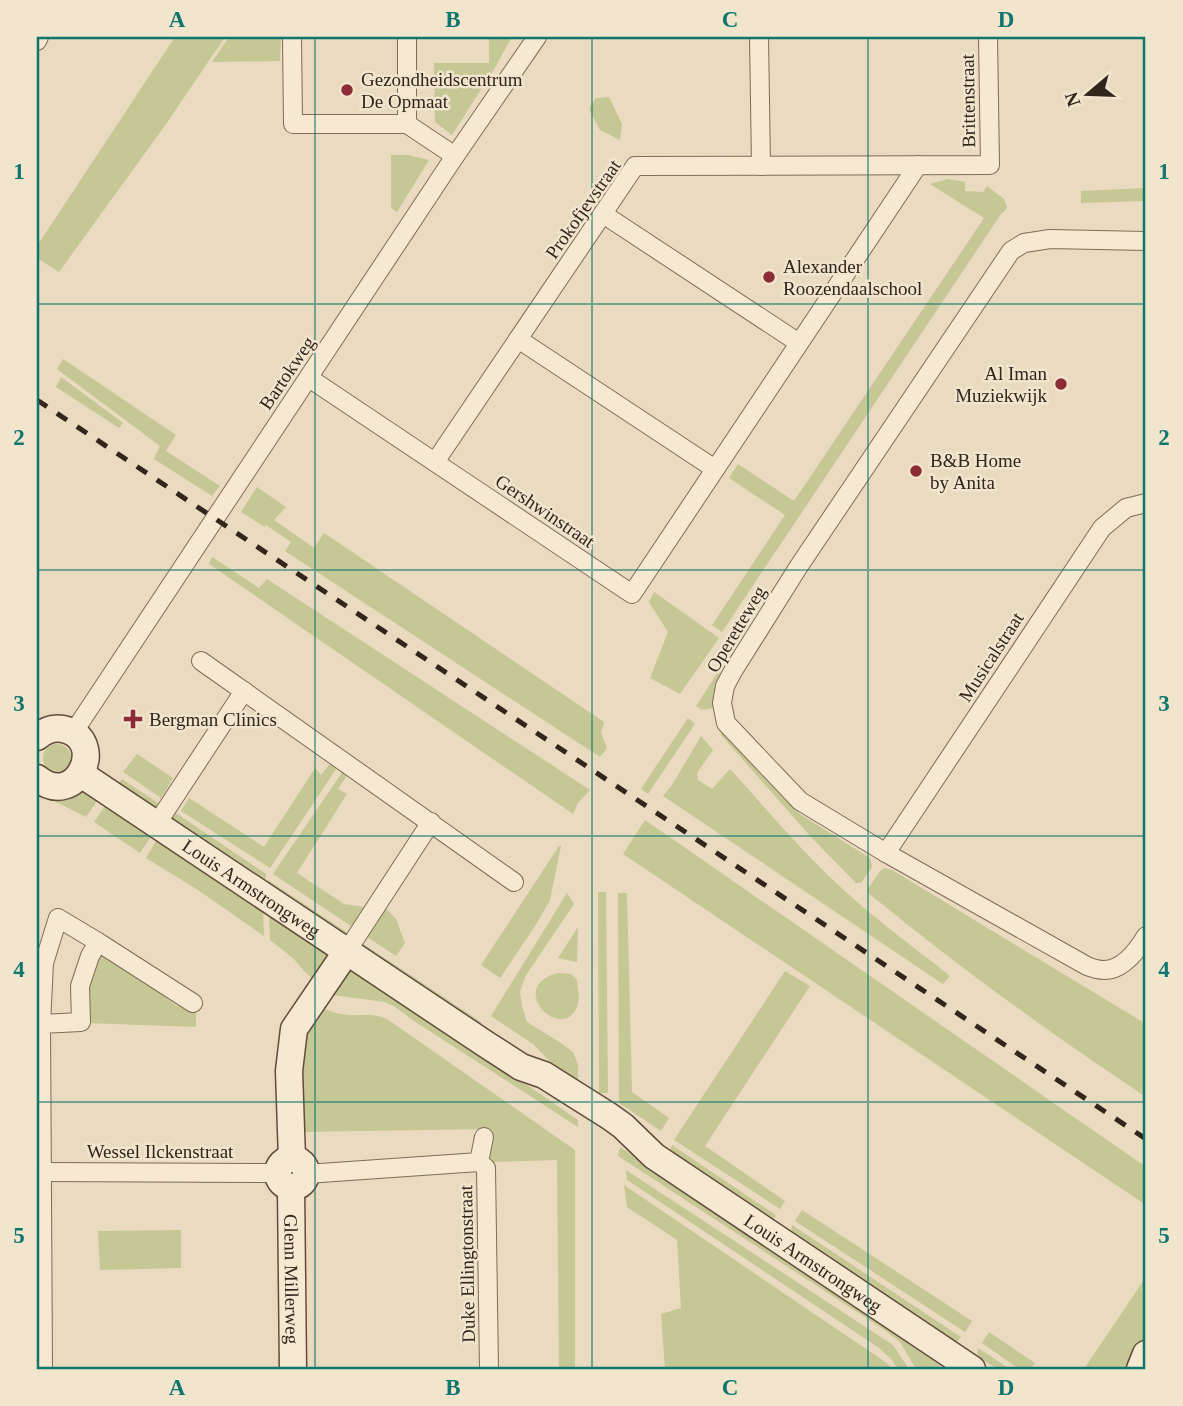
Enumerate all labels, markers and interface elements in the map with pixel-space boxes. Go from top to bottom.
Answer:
text: A [169,7,186,32]
text: B [445,7,461,32]
text: C [722,7,738,32]
text: D [998,7,1014,32]
street label: Brittenstraat [957,53,979,148]
north arrow [1054,60,1124,130]
place label: Gezondheidscentrum De Opmaat [361,69,523,112]
marker: Gezondheidscentrum De Opmaat [339,82,355,98]
text: N [1060,89,1085,109]
street label: Prokofjevstraat [541,155,625,263]
text: 1 [13,159,25,184]
text: 1 [1158,159,1170,184]
place label: Alexander Roozendaalschool [783,256,922,299]
marker: Alexander Roozendaalschool [761,269,777,285]
street label: Bartokweg [255,332,319,413]
place label: Al Iman Muziekwijk [955,363,1047,406]
marker: Al Iman Muziekwijk [1053,376,1069,392]
text: 2 [13,425,25,450]
text: 2 [1158,425,1170,450]
place label: B&B Home by Anita [930,450,1021,493]
marker: B&B Home by Anita [908,463,924,479]
street label: Gershwinstraat [491,470,599,552]
street label: Operetteweg [702,582,770,676]
street label: Musicalstraat [954,608,1028,706]
text: 3 [13,691,25,716]
text: 3 [1158,691,1170,716]
marker: Bergman Clinics [123,709,143,729]
place label: Bergman Clinics [149,709,277,730]
street label: Louis Armstrongweg [179,834,325,942]
text: 4 [13,957,25,982]
text: 4 [1158,957,1170,982]
street label: Wessel Ilckenstraat [87,1141,234,1162]
street label: Duke Ellingtonstraat [455,1184,479,1343]
street label: Louis Armstrongweg [741,1209,887,1317]
street label: Glenn Millerweg [281,1214,303,1345]
text: 5 [13,1223,25,1248]
text: 5 [1158,1223,1170,1248]
text: A [169,1375,186,1400]
text: B [445,1375,461,1400]
text: C [722,1375,738,1400]
text: D [998,1375,1014,1400]

